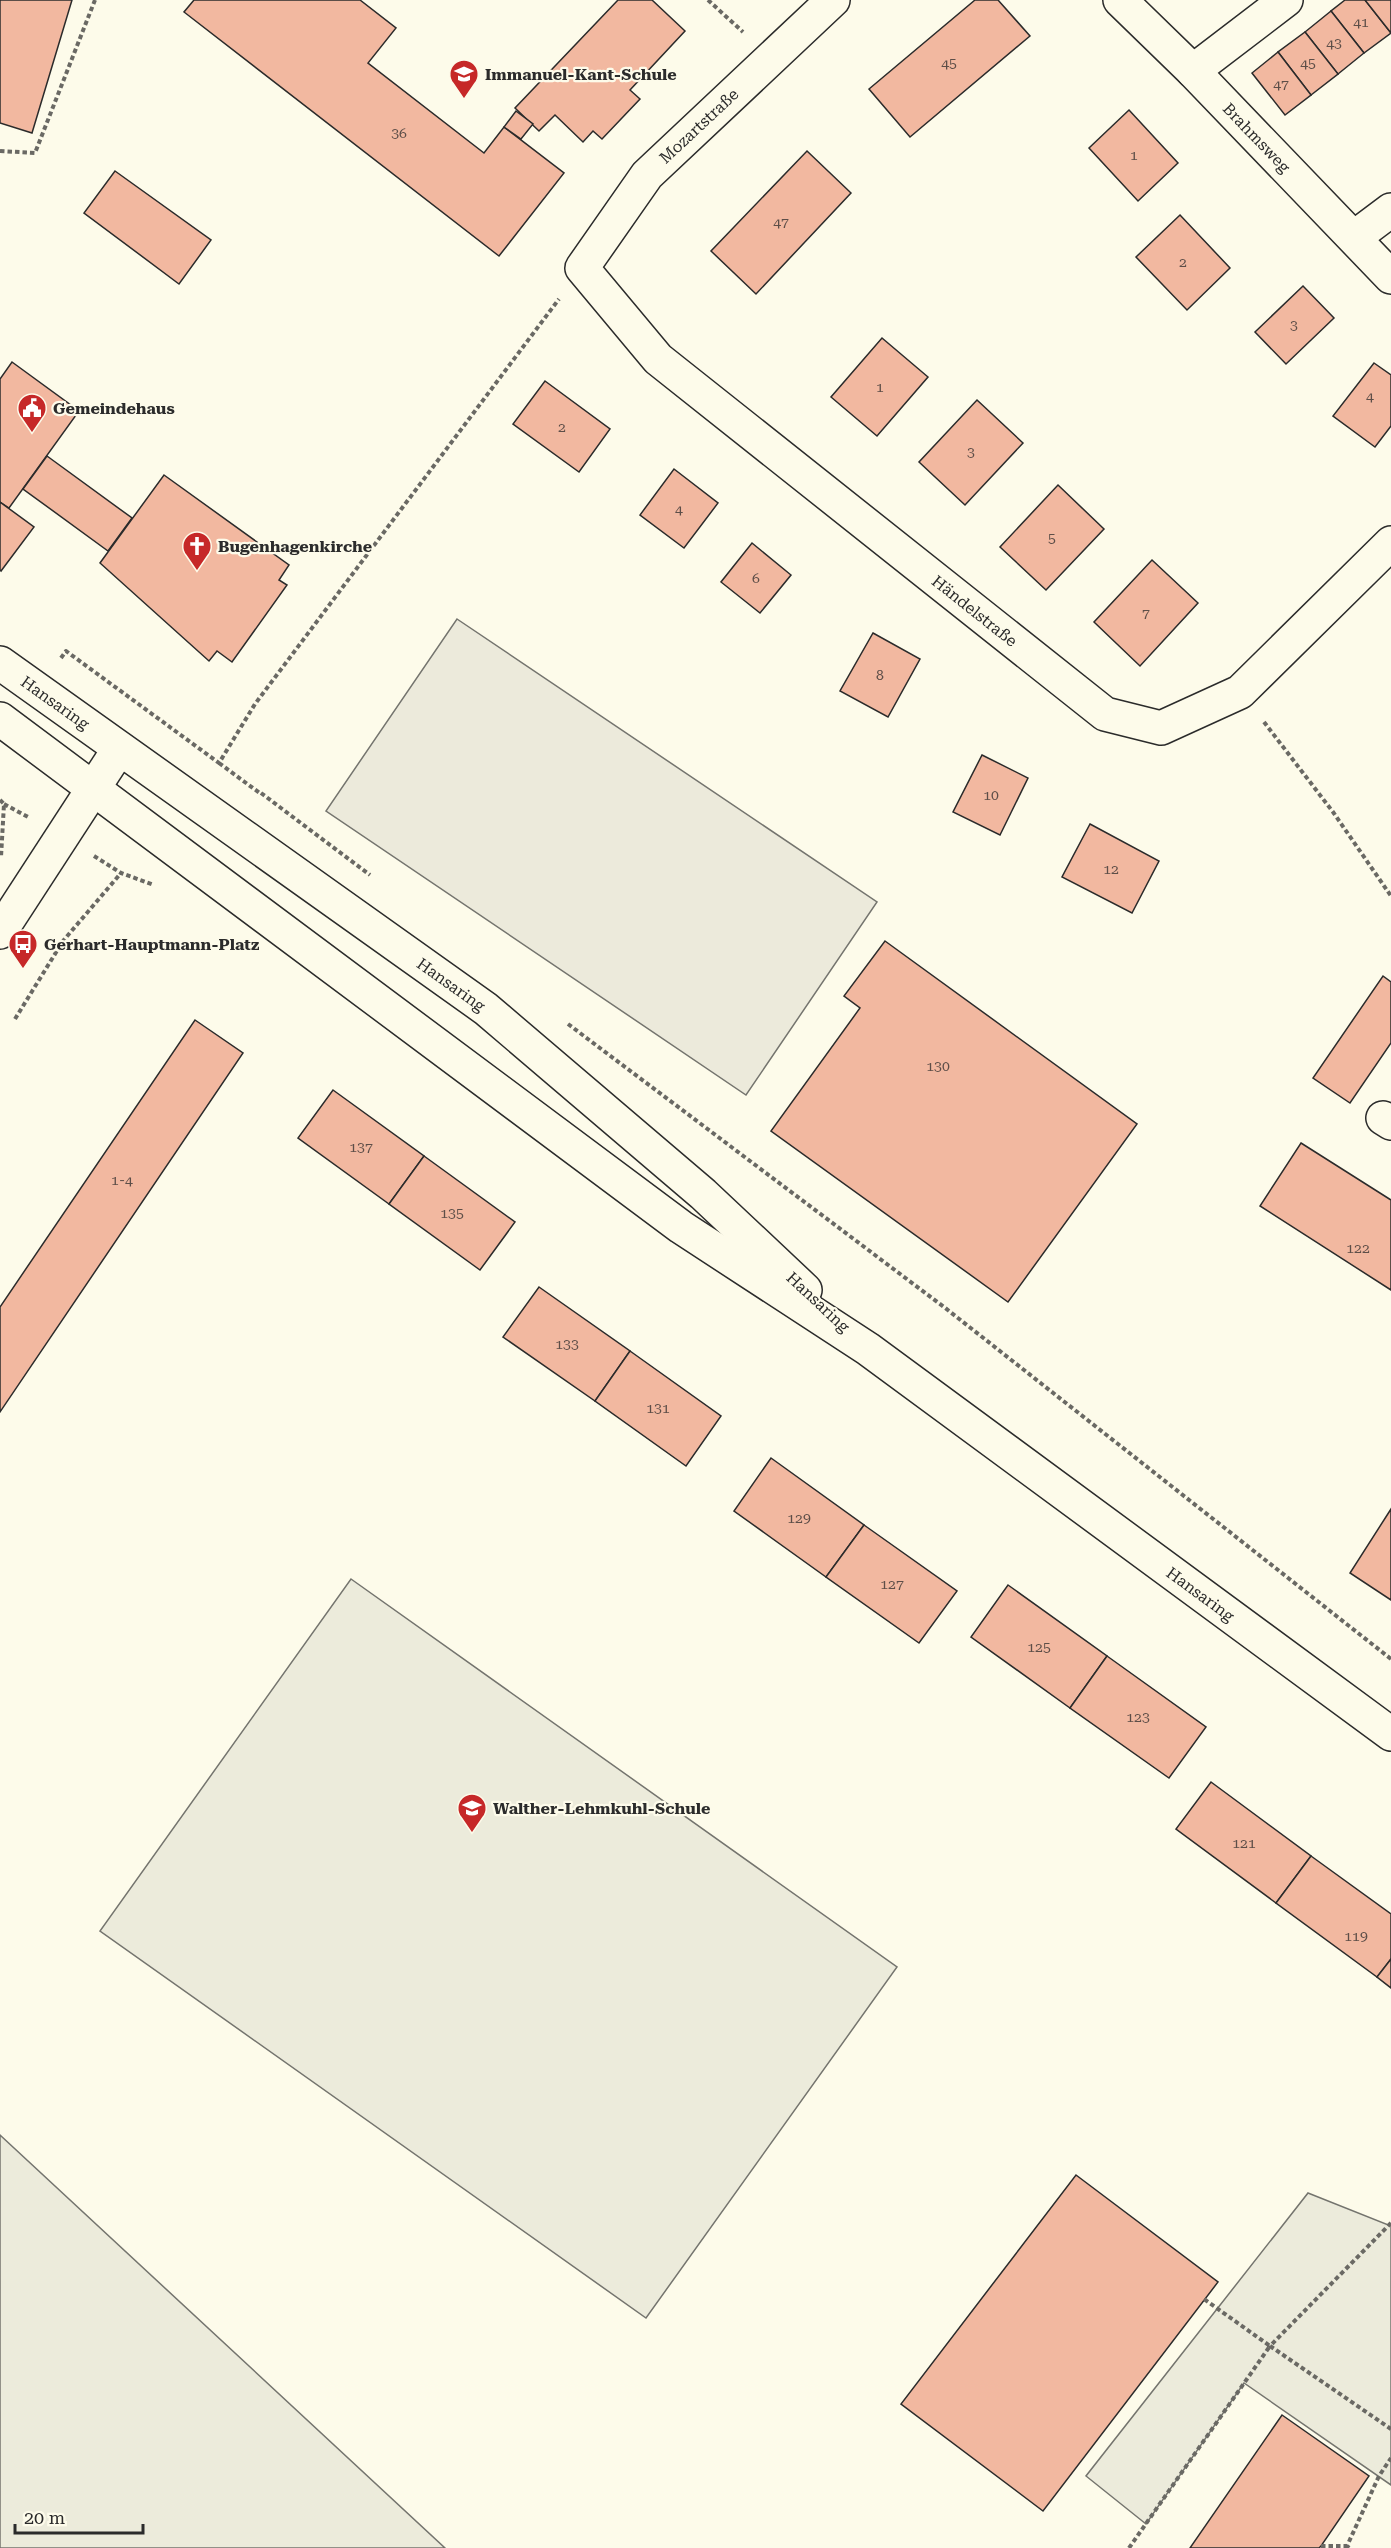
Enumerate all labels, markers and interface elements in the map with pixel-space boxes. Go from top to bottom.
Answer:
house number: 41 [1353,14,1369,30]
house number: 43 [1326,35,1342,51]
house number: 45 [941,55,957,71]
house number: 45 [1300,55,1316,71]
school or university icon: Immanuel-Kant-Schule [448,58,480,100]
place label: Immanuel-Kant-Schule [485,65,677,84]
house number: 47 [1273,76,1289,92]
street label: Mozartstraße [655,84,743,167]
street label: Brahmsweg [1219,99,1295,177]
house number: 36 [391,125,407,141]
house number: 1 [1130,147,1138,163]
house number: 47 [773,214,789,230]
house number: 2 [1179,254,1187,270]
house number: 3 [1290,317,1298,333]
house number: 1 [876,379,884,395]
house number: 4 [1366,388,1374,404]
public building icon: Gemeindehaus [16,392,48,434]
place label: Gemeindehaus [53,399,175,418]
house number: 2 [558,419,566,435]
house number: 3 [967,444,975,460]
house number: 4 [675,501,683,517]
church icon: Bugenhagenkirche [181,530,213,572]
house number: 5 [1048,530,1056,546]
place label: Bugenhagenkirche [218,537,372,556]
house number: 6 [752,570,760,586]
street label: Händelstraße [928,571,1021,650]
house number: 7 [1142,605,1150,621]
house number: 8 [876,667,884,683]
street label: Hansaring [17,672,94,734]
house number: 10 [983,787,999,803]
house number: 12 [1103,861,1119,877]
bus stop icon: Gerhart-Hauptmann-Platz [7,928,39,970]
place label: Gerhart-Hauptmann-Platz [44,935,259,954]
street label: Hansaring [413,954,490,1016]
house number: 130 [926,1058,950,1074]
house number: 137 [349,1139,373,1155]
house number: 1-4 [111,1172,133,1188]
house number: 135 [440,1205,464,1221]
house number: 122 [1346,1240,1370,1256]
street label: Hansaring [782,1268,854,1337]
house number: 133 [555,1336,579,1352]
house number: 131 [646,1400,670,1416]
house number: 129 [787,1510,811,1526]
street label: Hansaring [1163,1563,1239,1626]
house number: 127 [880,1576,904,1592]
house number: 125 [1027,1639,1051,1655]
house number: 123 [1126,1709,1150,1725]
school or university icon: Walther-Lehmkuhl-Schule [456,1792,488,1834]
place label: Walther-Lehmkuhl-Schule [493,1799,710,1818]
house number: 121 [1232,1835,1256,1851]
house number: 119 [1344,1928,1368,1944]
scale bar [15,2497,142,2535]
text: 20 m [24,2507,65,2528]

